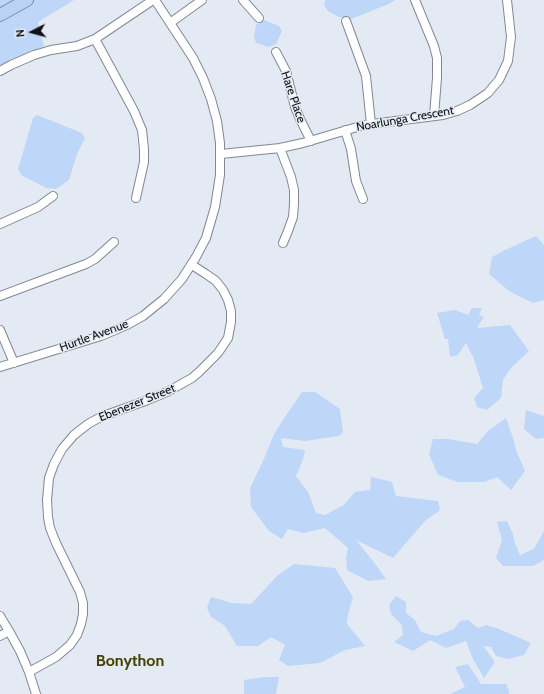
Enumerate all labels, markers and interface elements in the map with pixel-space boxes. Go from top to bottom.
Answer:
north arrow [12,12,52,52]
text: N [13,29,27,38]
street label: Hare Place [277,69,309,125]
street label: Noarlunga Crescent [355,103,455,135]
street label: Hurtle Avenue [58,317,130,355]
street label: Ebenezer Street [97,381,177,425]
district label: Bonython [96,651,164,671]

